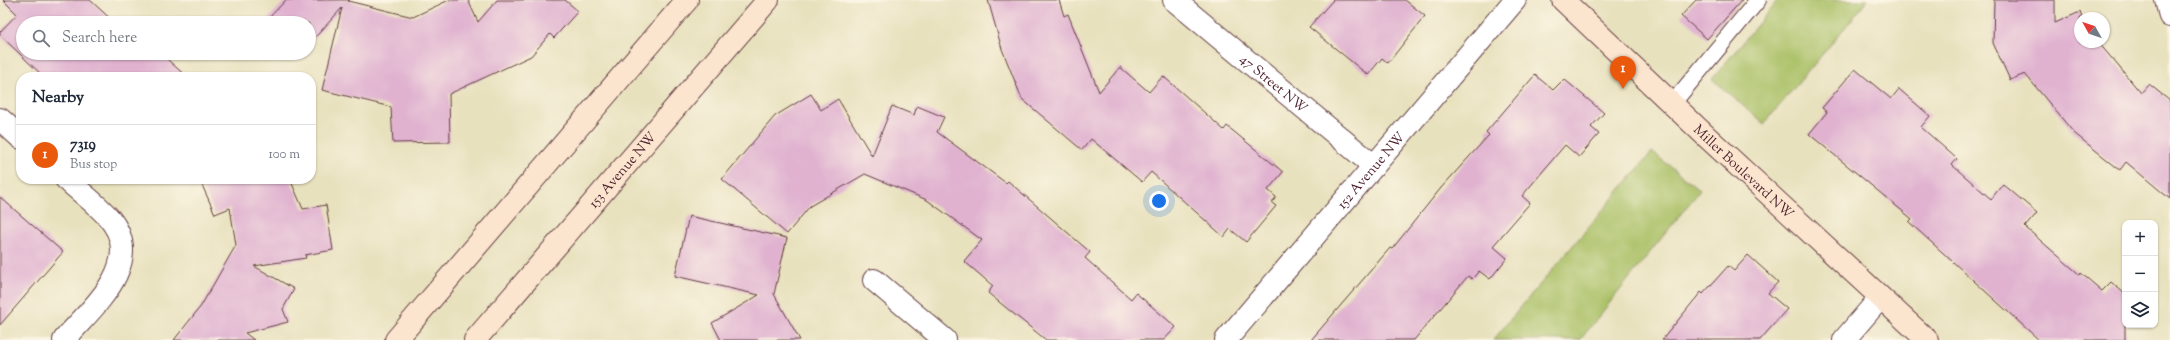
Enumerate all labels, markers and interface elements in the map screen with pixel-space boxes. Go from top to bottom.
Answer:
north arrow [2074,12,2110,48]
search box [16,16,316,60]
icon: search [30,27,52,49]
text: Search here [62,28,137,49]
street label: 47 Street NW [1234,50,1311,119]
pin: 1 [1610,56,1636,89]
text: Nearby [32,86,84,110]
street label: Miller Boulevard NW [1688,121,1798,224]
street label: 153 Avenue NW [585,128,662,213]
street label: 152 Avenue NW [1333,128,1411,214]
text: 7319 [70,135,96,156]
text: 1 [43,146,47,164]
text: 100 m [268,146,300,164]
text: Bus stop [70,156,117,174]
your location [1149,191,1169,211]
map controls [2122,220,2158,328]
button: + [2122,220,2158,256]
button: − [2122,256,2158,292]
button: layers [2122,292,2158,328]

